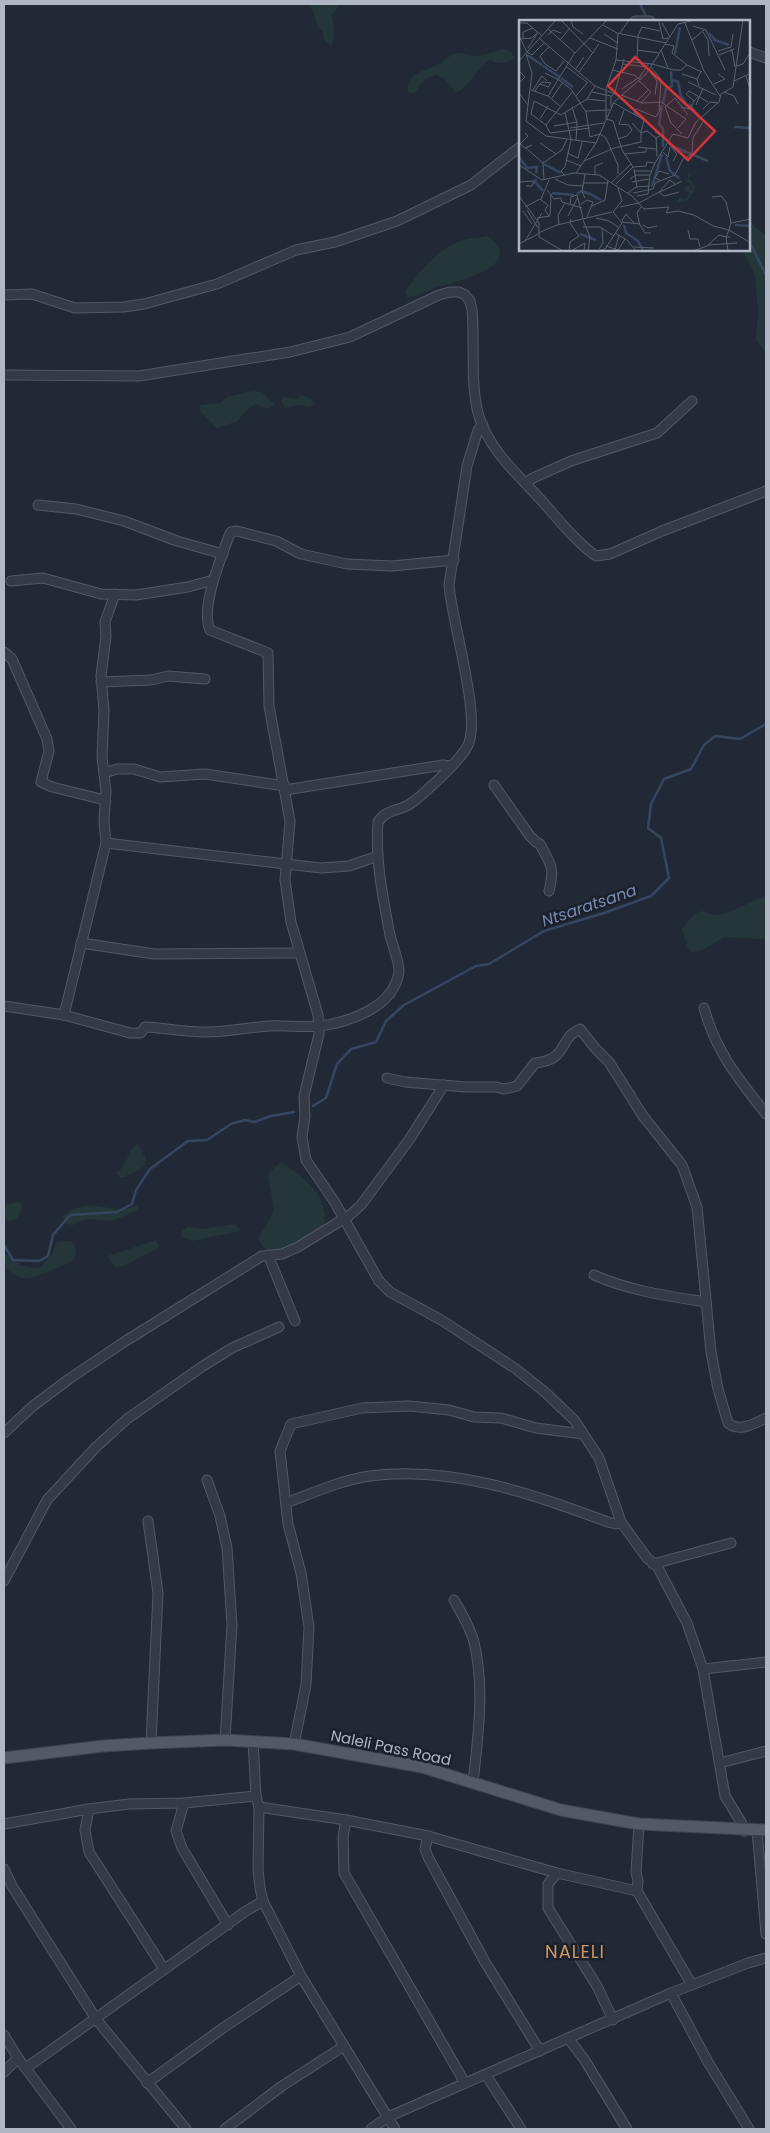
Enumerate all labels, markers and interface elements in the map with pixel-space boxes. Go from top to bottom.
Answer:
inset map [519,20,750,251]
water label: Ntsaratsana [539,878,640,932]
street label: Naleli Pass Road [329,1724,453,1771]
district label: NALELI [545,1939,605,1964]

